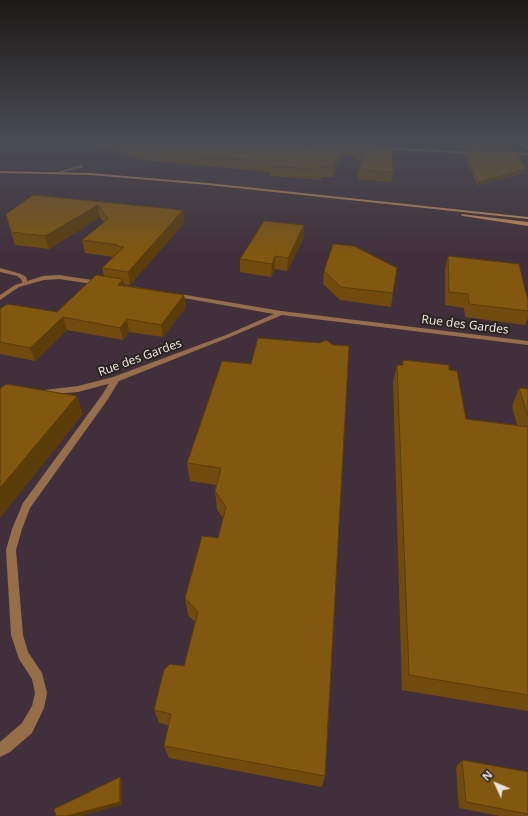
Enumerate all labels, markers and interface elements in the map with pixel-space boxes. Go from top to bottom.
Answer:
street label: Rue des Gardes [421,312,509,338]
street label: Rue des Gardes [96,336,184,380]
north arrow [476,764,516,804]
text: N [478,767,496,784]

